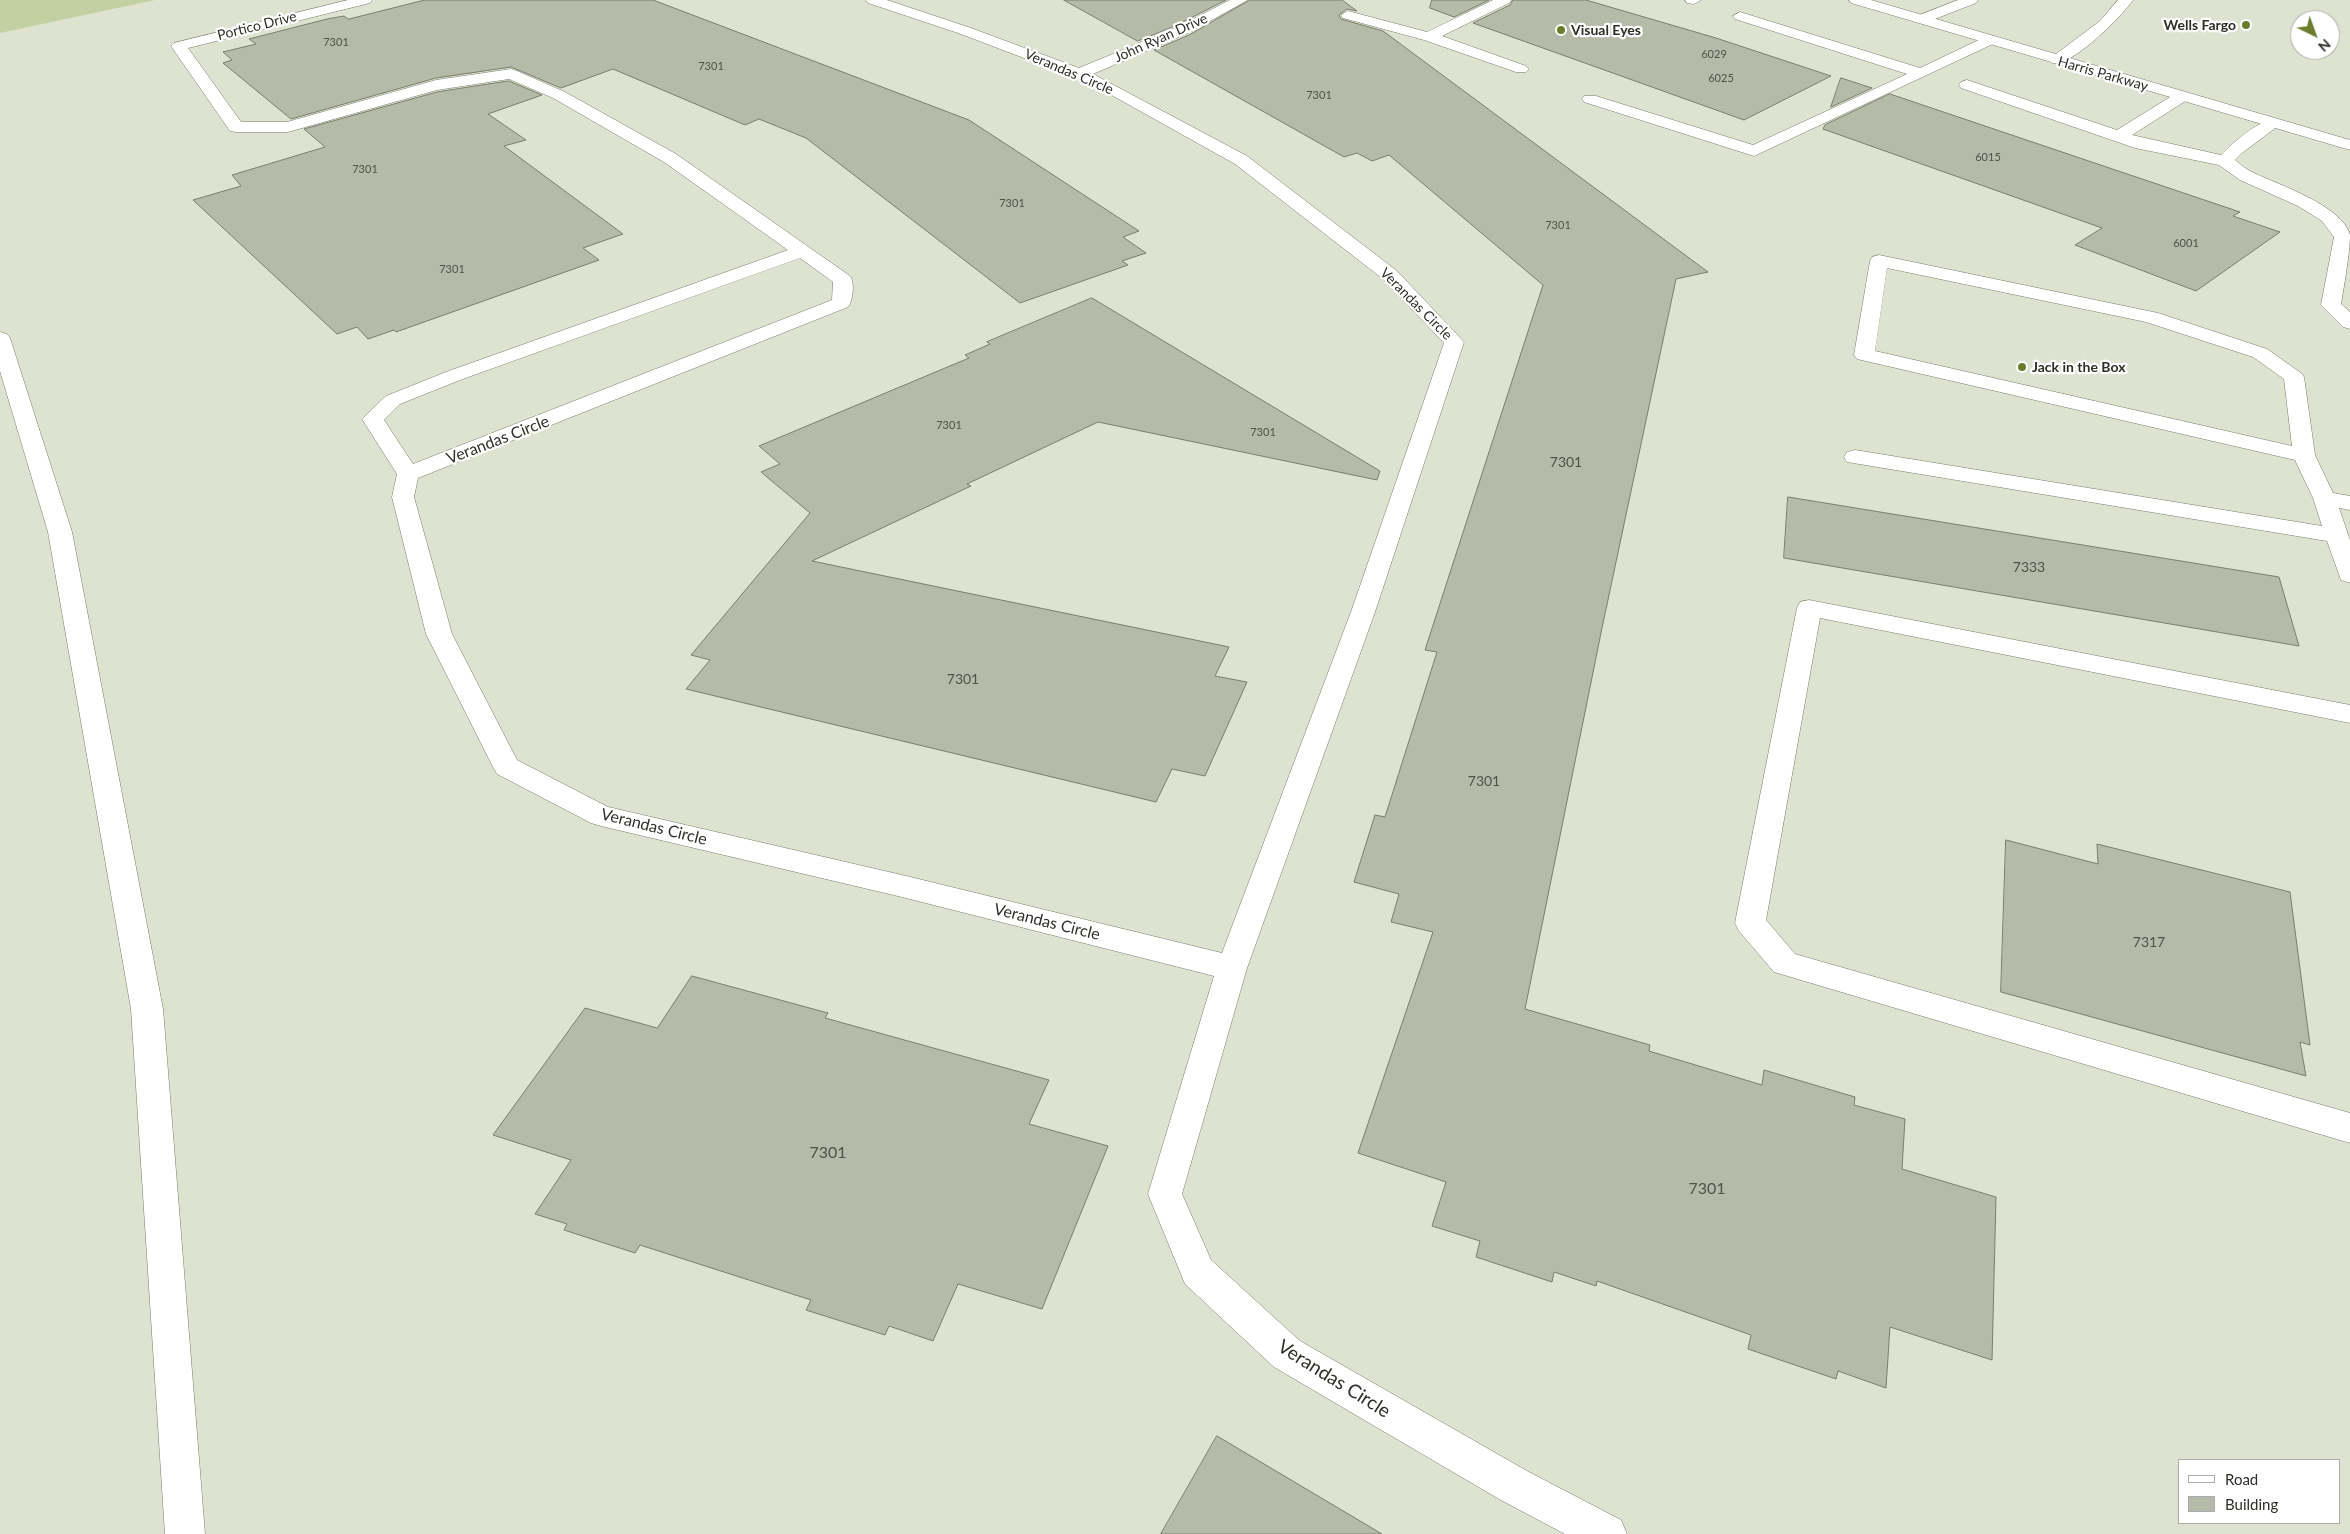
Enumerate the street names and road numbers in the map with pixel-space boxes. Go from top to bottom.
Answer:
street label: Portico Drive [216,8,298,44]
street label: John Ryan Drive [1112,10,1210,66]
street label: Verandas Circle [1022,46,1116,98]
street label: Harris Parkway [2056,53,2150,95]
street label: Verandas Circle [1377,265,1455,343]
street label: Verandas Circle [444,412,552,468]
street label: Verandas Circle [599,805,709,849]
street label: Verandas Circle [992,900,1102,944]
street label: Verandas Circle [1273,1335,1395,1423]

